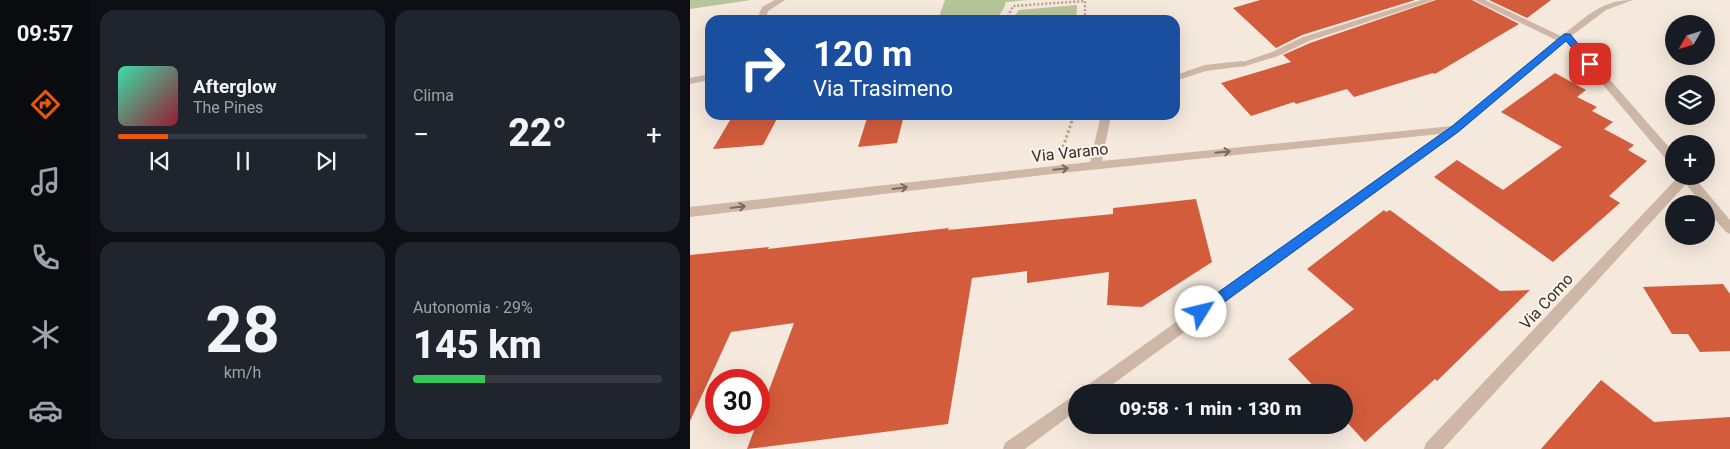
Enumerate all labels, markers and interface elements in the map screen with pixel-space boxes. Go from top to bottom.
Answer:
north arrow [1665,15,1715,65]
map controls [1665,15,1715,245]
text: 09:57 [17,21,73,46]
text: 120 m [813,34,912,75]
icon: right [730,35,795,100]
pin [1569,43,1611,85]
icon: arrive [1576,50,1604,78]
text: Afterglow [193,75,277,98]
button: layers [1665,75,1715,125]
text: Via Trasimeno [813,76,953,101]
text: Clima [413,86,454,105]
icon: directions [28,87,63,122]
text: The Pines [193,98,263,117]
text: 22° [508,111,567,155]
text: − [413,118,429,151]
text: + [646,118,662,151]
button: + [1665,135,1715,185]
street label: Via Varano [1031,139,1109,166]
icon: previous [146,147,174,175]
icon: pause [229,147,257,175]
icon: next [312,147,340,175]
one-way arrow [1215,147,1231,157]
icon: music [28,164,63,199]
one-way arrow [1053,165,1069,174]
one-way arrow [892,183,908,193]
button: − [1665,195,1715,245]
one-way arrow [730,202,746,212]
icon: phone [28,240,63,275]
street label: Via Como [1516,269,1577,333]
position arrow [1174,285,1226,337]
text: 28 [205,292,280,368]
text: Autonomia · 29% [413,298,533,317]
icon: climate [28,317,63,352]
text: 145 km [413,323,542,367]
text: km/h [224,363,261,382]
speed limit sign: 30 [705,369,770,434]
icon: car [28,393,63,428]
text: 09:58 · 1 min · 130 m [1119,397,1302,420]

